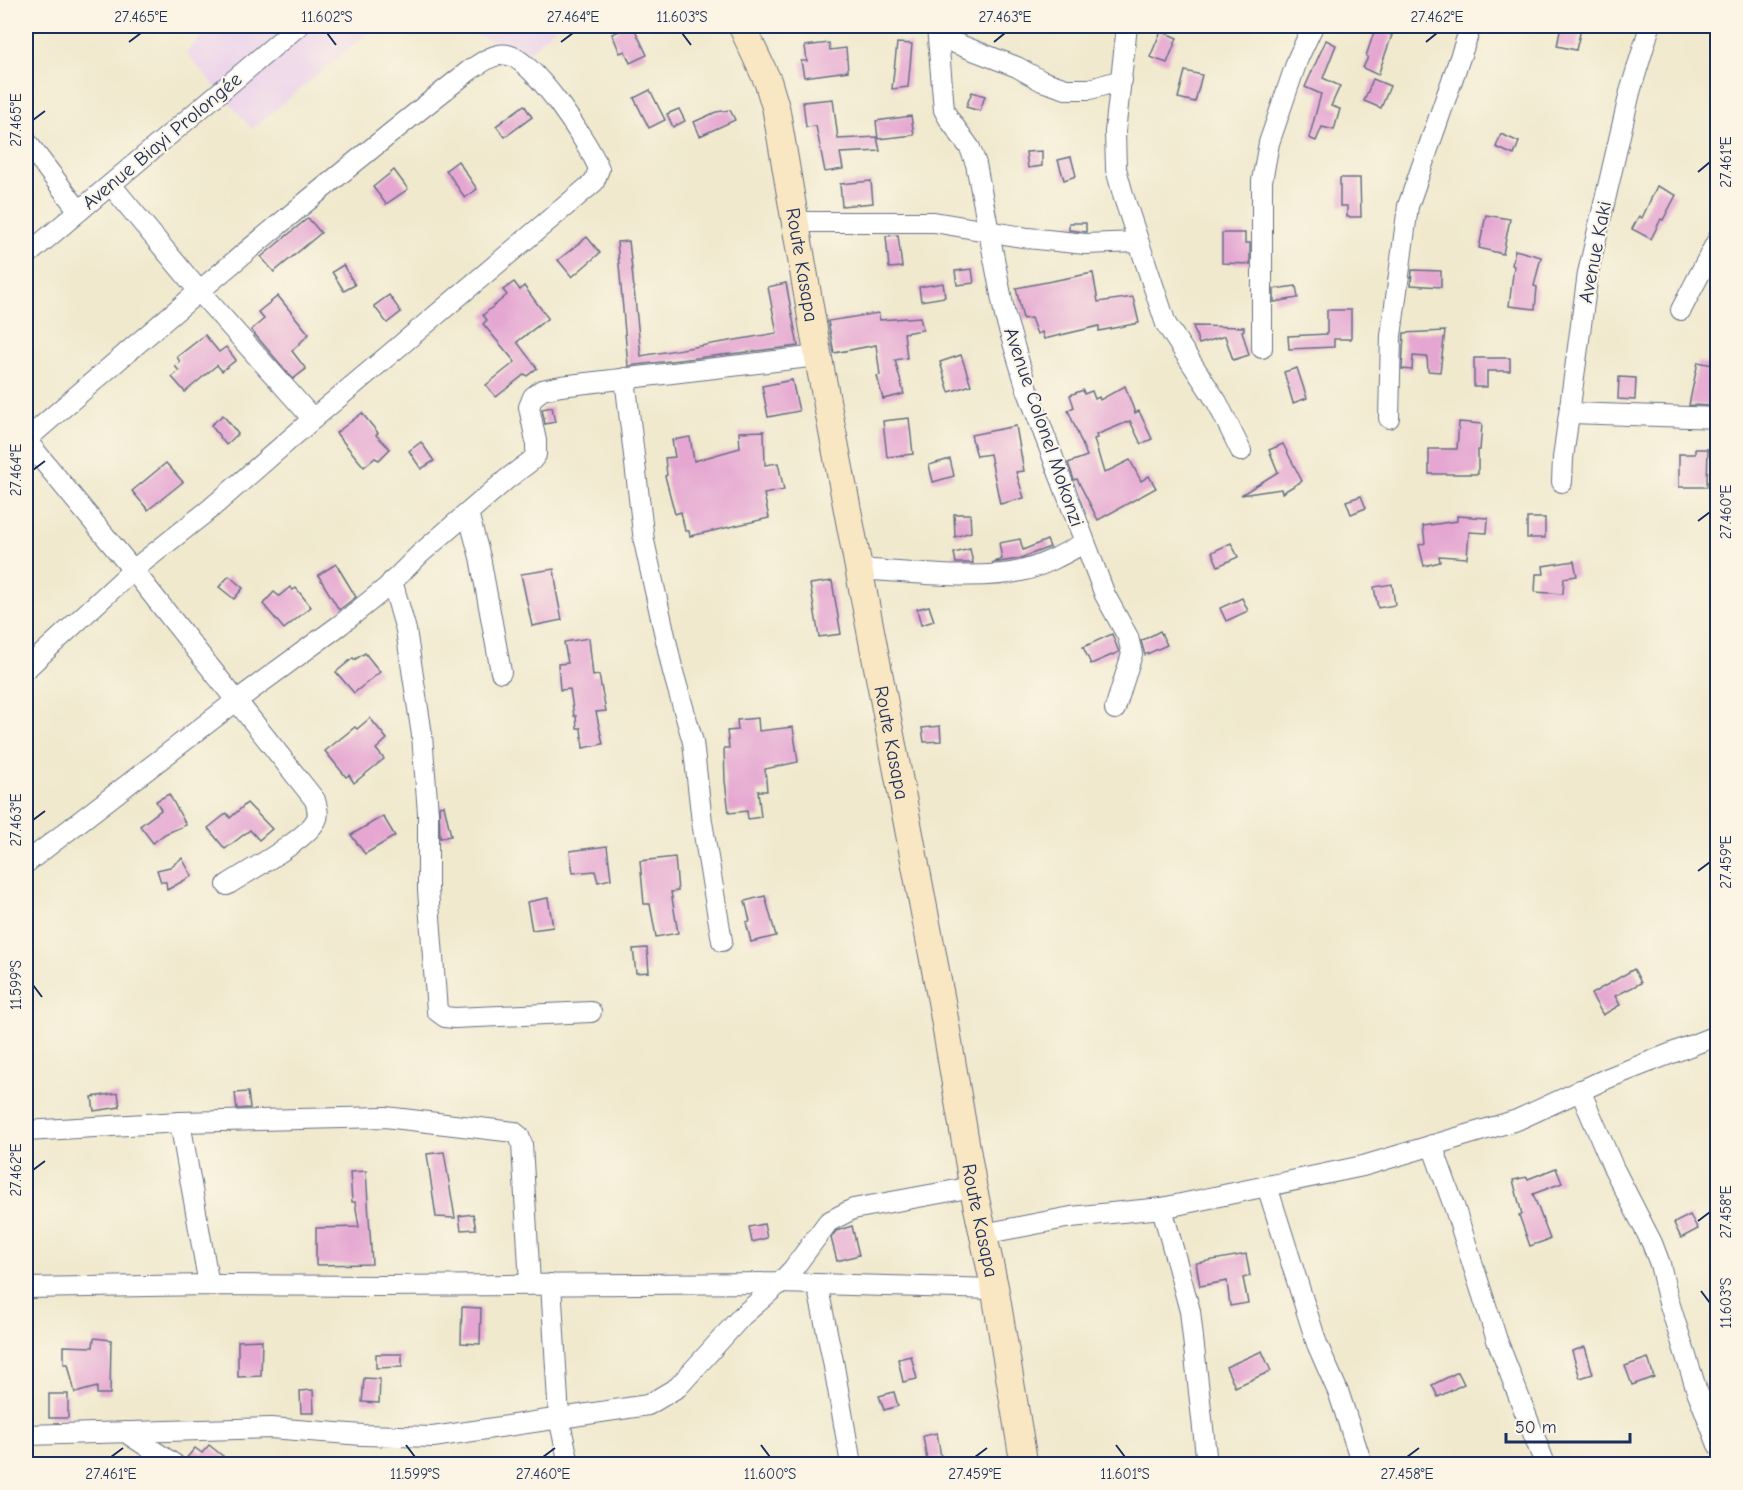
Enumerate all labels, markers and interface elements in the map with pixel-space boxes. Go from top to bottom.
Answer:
text: 27.465°E [114,8,168,26]
text: 11.602°S [301,8,353,26]
text: 27.464°E [547,8,599,26]
text: 11.603°S [656,8,708,26]
text: 27.463°E [979,8,1031,26]
text: 27.462°E [1410,8,1464,26]
street label: Avenue Biayi Prolongée [78,68,246,214]
text: 27.465°E [7,93,25,147]
text: 27.461°E [1717,136,1735,188]
street label: Avenue Kaki [1574,199,1616,305]
street label: Route Kasapa [781,206,824,324]
street label: Avenue Colonel Mokonzi [999,324,1089,530]
text: 27.464°E [7,444,25,496]
text: 27.460°E [1717,485,1735,539]
street label: Route Kasapa [870,684,914,801]
text: 27.463°E [7,794,25,846]
text: 27.459°E [1717,835,1735,889]
text: 11.599°S [7,960,25,1010]
text: 27.462°E [7,1143,25,1197]
street label: Route Kasapa [958,1162,1004,1279]
text: 27.458°E [1717,1185,1735,1239]
text: 11.603°S [1717,1277,1735,1329]
scale bar [1506,1406,1630,1444]
text: 50 m [1515,1417,1557,1438]
text: 27.461°E [85,1465,137,1483]
text: 11.599°S [390,1465,440,1483]
text: 27.460°E [516,1465,570,1483]
text: 11.600°S [744,1465,796,1483]
text: 27.459°E [948,1465,1002,1483]
text: 11.601°S [1100,1465,1150,1483]
text: 27.458°E [1380,1465,1434,1483]

